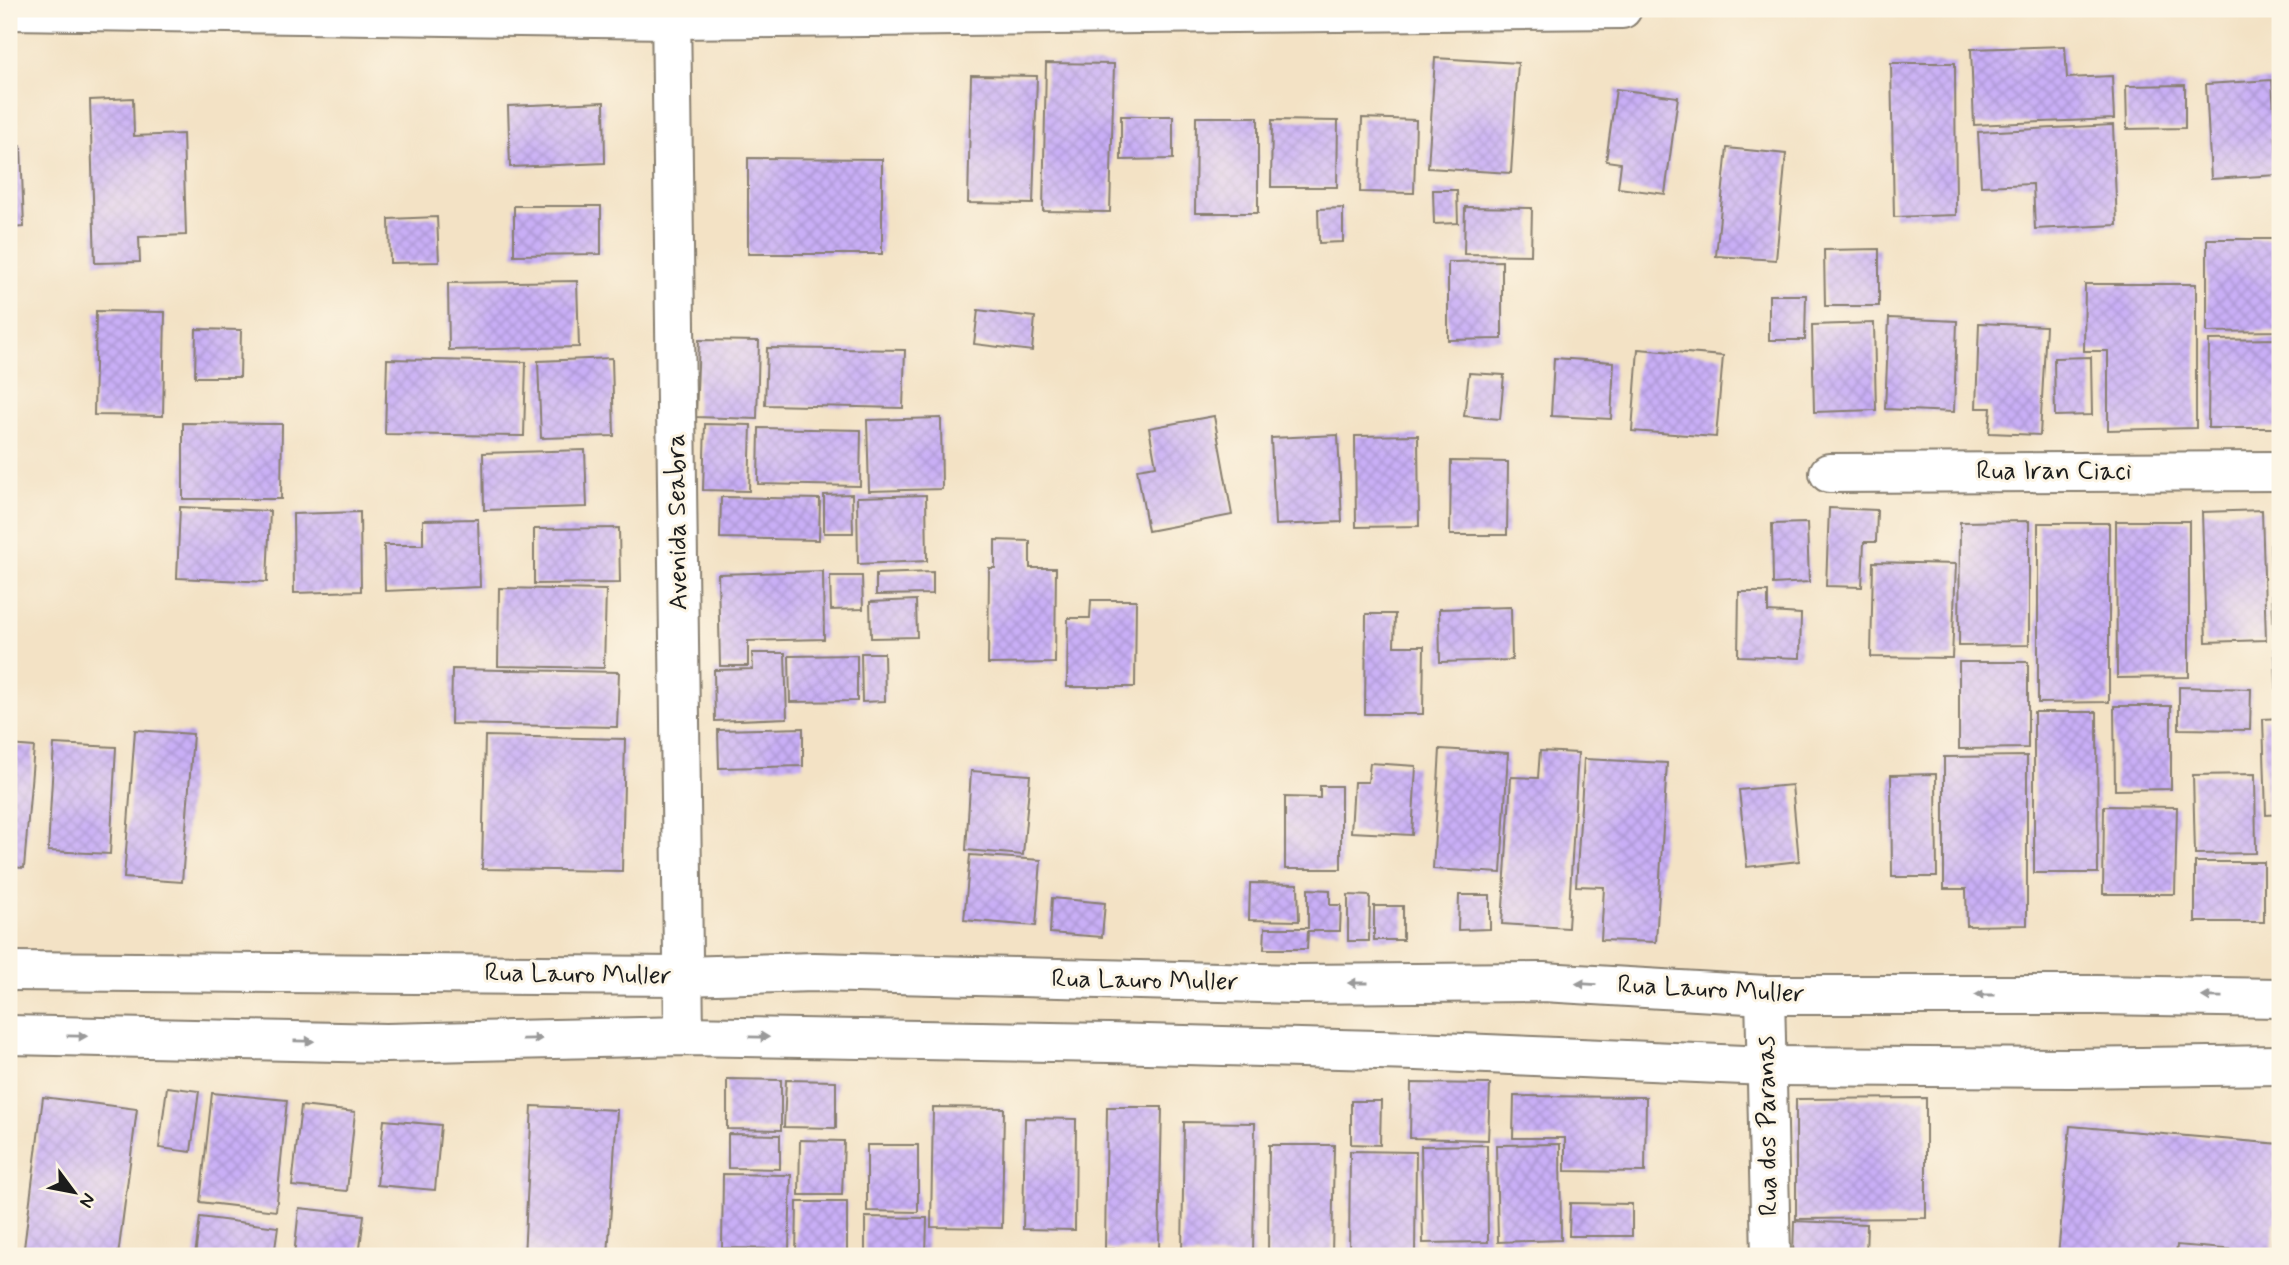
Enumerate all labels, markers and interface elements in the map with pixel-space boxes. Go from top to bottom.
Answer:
street label: Avenida Seabra [659,433,697,611]
street label: Rua Iran Ciaci [1976,455,2132,489]
street label: Rua Lauro Muller [484,956,672,994]
street label: Rua Lauro Muller [1051,962,1239,1000]
street label: Rua Lauro Muller [1617,968,1805,1012]
one-way arrow [1347,977,1369,989]
one-way arrow [1575,979,1597,990]
one-way arrow [1973,989,1995,1001]
one-way arrow [2201,991,2223,1003]
one-way arrow [66,1030,88,1041]
one-way arrow [749,1031,771,1043]
one-way arrow [521,1034,543,1045]
one-way arrow [294,1035,316,1046]
street label: Rua dos Paranas [1749,1036,1787,1216]
north arrow [38,1156,108,1226]
text: N [73,1188,101,1212]

